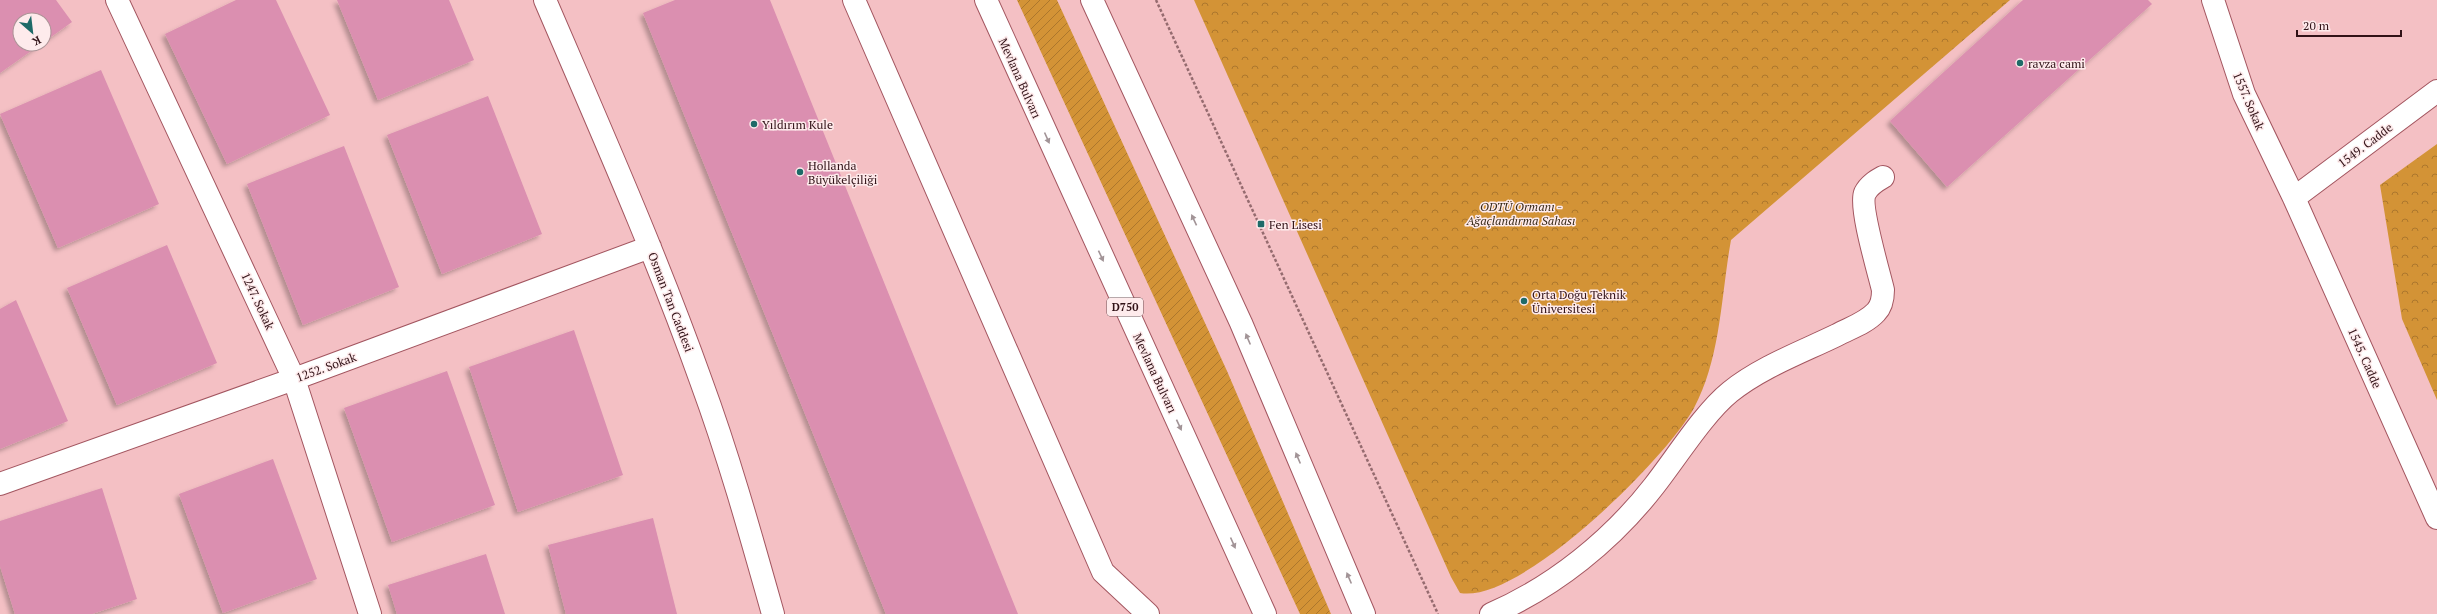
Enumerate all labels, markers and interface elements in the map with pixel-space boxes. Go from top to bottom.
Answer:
north arrow [12,12,52,52]
scale bar [2297,12,2401,38]
text: 20 m [2303,18,2330,33]
text: K [30,33,43,49]
street label: Mevlana Bulvarı [996,36,1045,121]
place label: ravza cami [2028,56,2085,71]
marker: ravza cami [2015,58,2025,68]
street label: 1557. Sokak [2230,70,2268,133]
place label: Yıldırım Kule [762,117,833,132]
marker: Yıldırım Kule [749,119,759,129]
street label: 1549. Cadde [2335,120,2395,170]
one-way arrow [1045,132,1051,144]
place label: Hollanda Büyükelçiliği [808,158,878,187]
marker: Hollanda Büyükelçiliği [795,167,805,177]
park label: ODTÜ Ormanı - Ağaçlandırma Sahası [1466,199,1575,229]
one-way arrow [1191,215,1197,226]
place label: Fen Lisesi [1269,217,1322,232]
marker: Fen Lisesi [1256,219,1266,229]
street label: Osman Tan Caddesi [645,250,697,354]
one-way arrow [1098,250,1104,262]
street label: 1247. Sokak [238,270,278,333]
place label: Orta Doğu Teknik Üniversitesi [1532,287,1627,316]
marker: Orta Doğu Teknik Üniversitesi [1519,296,1529,306]
road number: D750 [1107,298,1143,316]
street label: 1545. Cadde [2345,325,2385,391]
street label: Mevlana Bulvarı [1130,331,1180,416]
one-way arrow [1245,333,1251,344]
street label: 1252. Sokak [294,349,359,385]
one-way arrow [1176,419,1182,431]
one-way arrow [1295,452,1301,464]
one-way arrow [1230,538,1236,549]
one-way arrow [1346,573,1352,584]

